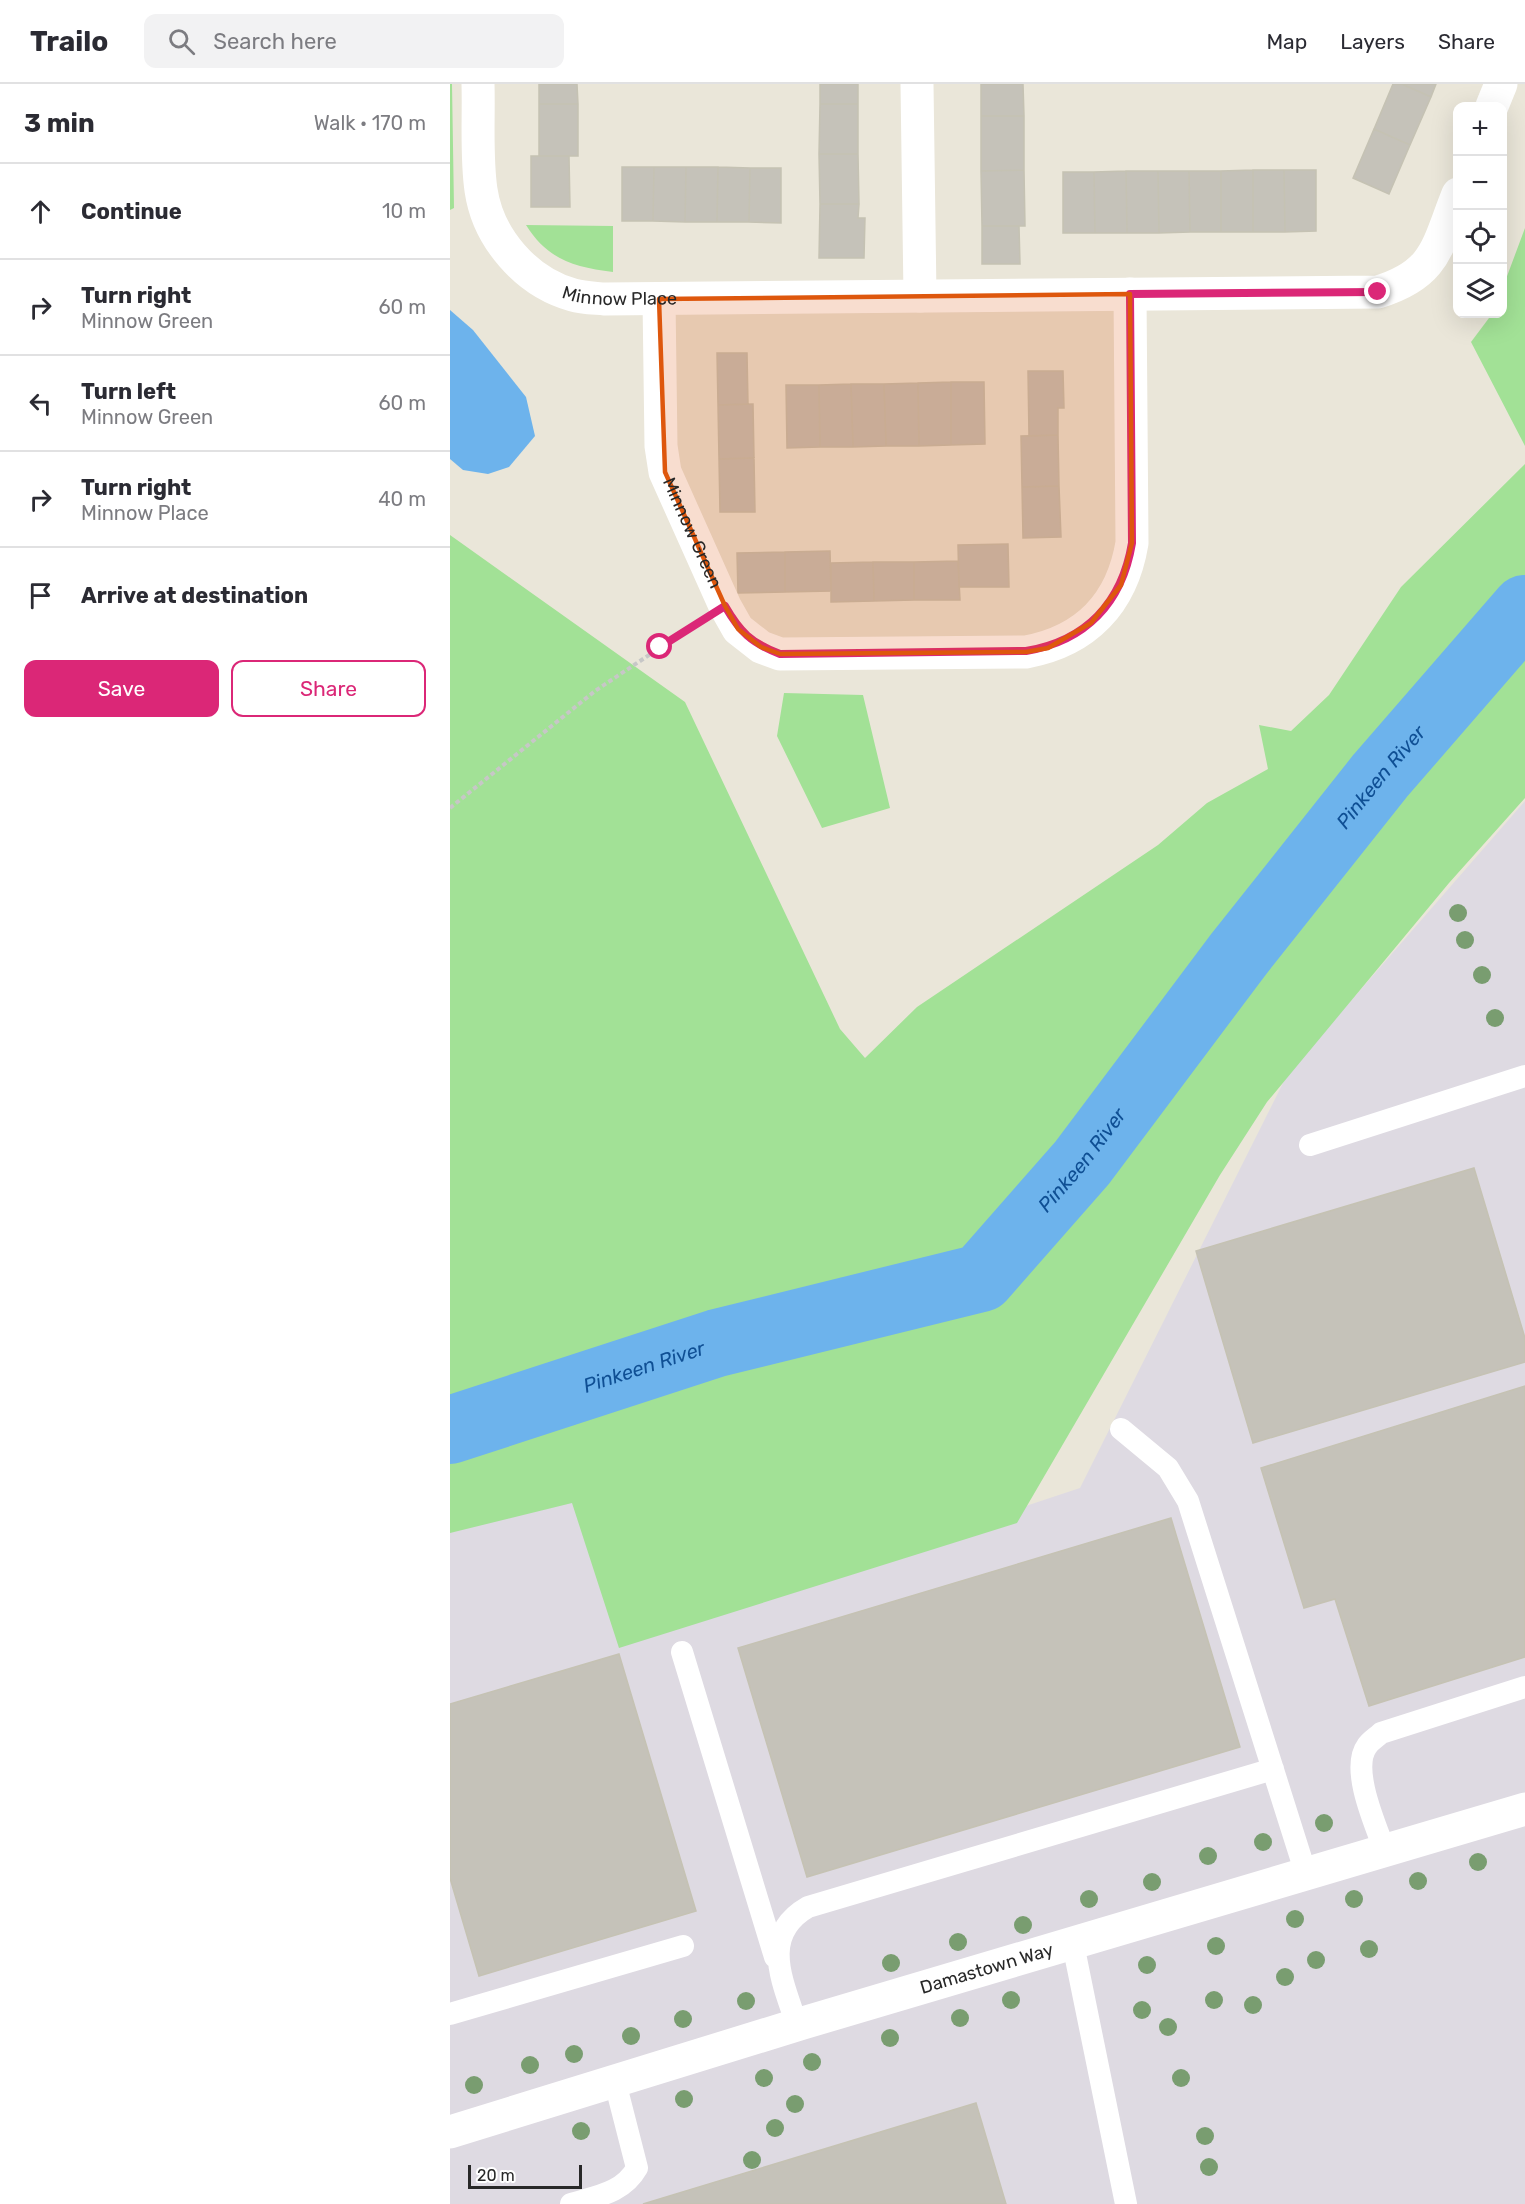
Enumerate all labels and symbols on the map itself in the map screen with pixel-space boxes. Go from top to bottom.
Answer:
route end [1364,278,1390,304]
street label: Minnow Place [560,281,677,310]
street label: Minnow Green [658,474,727,592]
route start [646,633,672,659]
water label: Pinkeen River [1331,719,1431,833]
water label: Pinkeen River [1033,1102,1132,1217]
water label: Pinkeen River [580,1335,709,1398]
street label: Damastown Way [917,1938,1056,1999]
scale bar [468,2162,582,2190]

